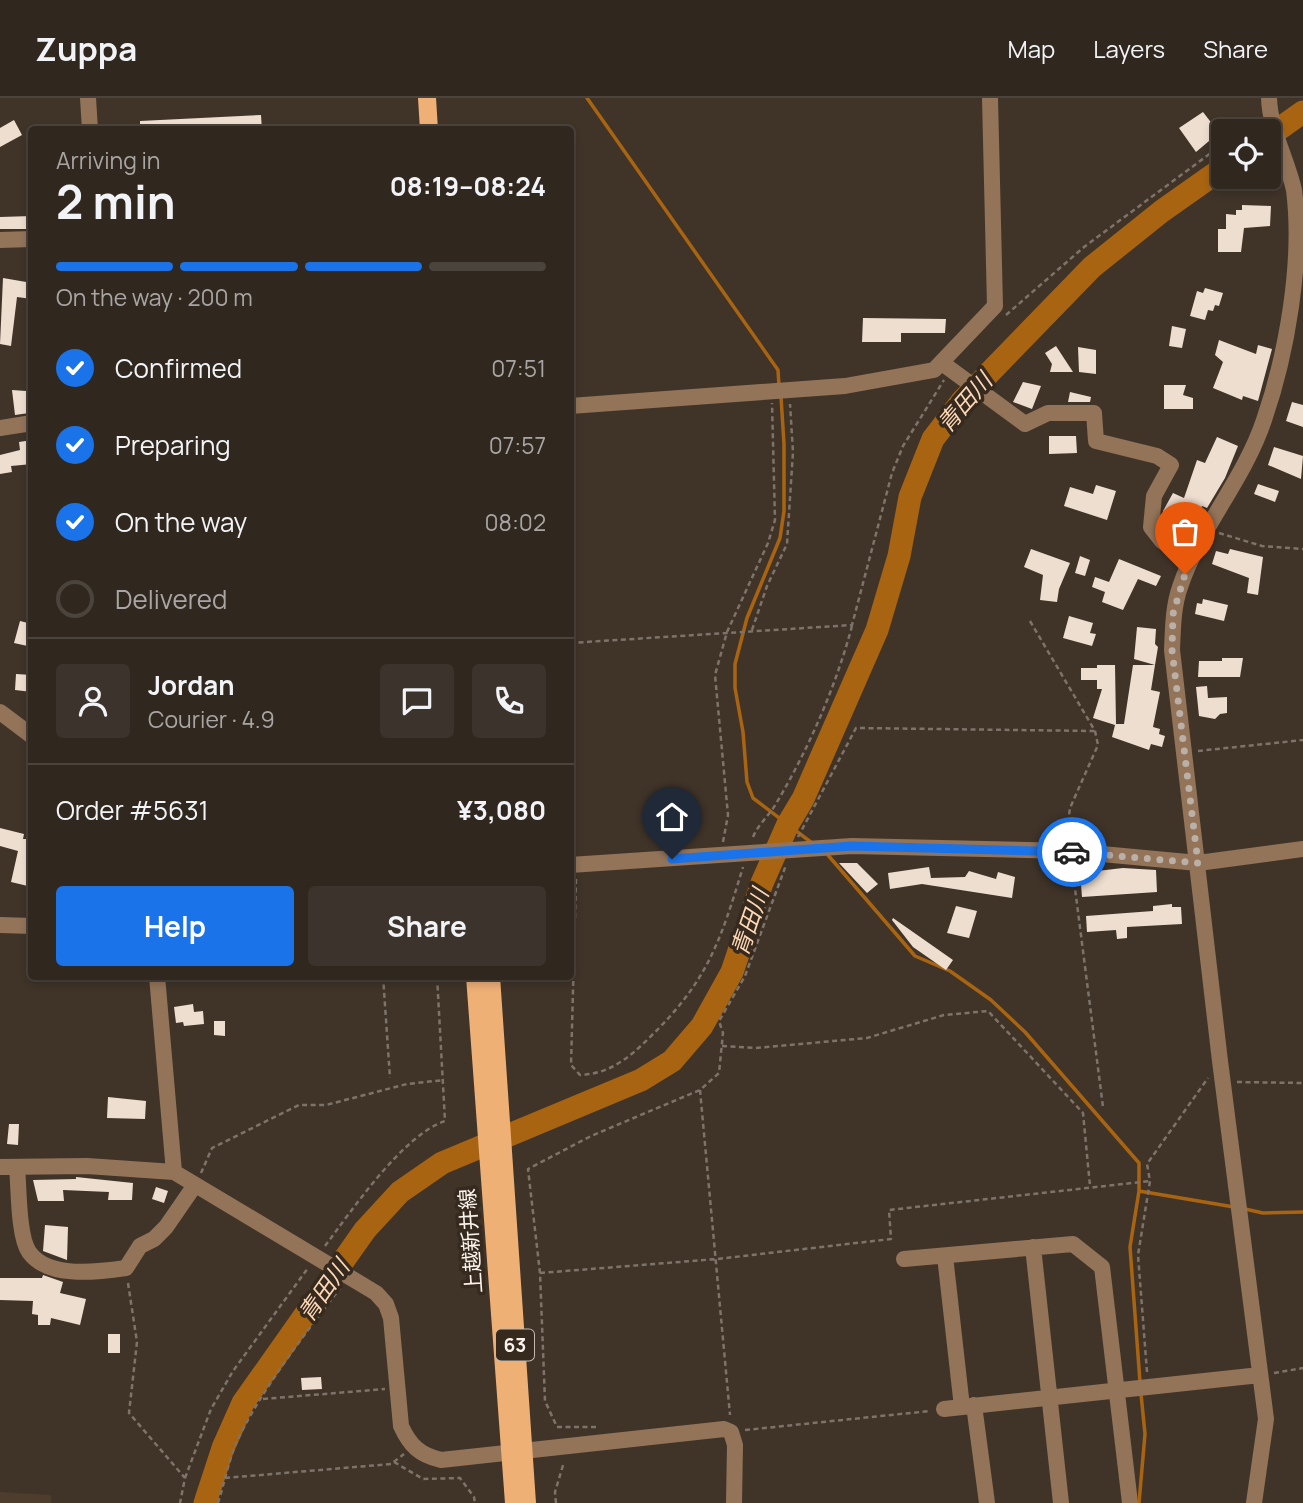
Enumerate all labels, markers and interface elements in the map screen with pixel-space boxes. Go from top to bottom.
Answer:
text: Zuppa [35,26,137,71]
text: Map [1008,32,1055,65]
text: Layers [1093,32,1165,65]
text: Share [1203,32,1268,65]
map controls [1211,119,1281,189]
button: locate [1211,119,1281,189]
text: Arriving in [56,144,161,176]
text: 08:19–08:24 [390,168,546,204]
text: 2 min [56,170,176,233]
text: On the way · 200 m [56,281,253,313]
icon: check [56,349,94,387]
text: Confirmed [115,350,242,386]
text: 07:51 [491,352,546,384]
water label: 青田川 [929,363,1001,439]
icon: check [56,426,94,464]
text: Preparing [115,427,231,463]
text: 07:57 [489,429,546,461]
pin [1155,502,1215,574]
icon: check [56,503,94,541]
text: On the way [115,504,247,540]
text: 08:02 [485,506,546,538]
icon: bag [1166,513,1204,551]
text: Delivered [115,581,227,617]
button: person [56,664,130,738]
button: chat [380,664,454,738]
button: phone [472,664,546,738]
text: Jordan [148,667,234,703]
text: Courier · 4.9 [148,703,275,735]
pin [642,787,702,859]
text: Order #5631 [56,792,209,828]
text: ¥3,080 [457,792,546,828]
icon: home [653,798,691,836]
courier [1037,817,1107,887]
icon: car [1053,833,1091,871]
water label: 青田川 [723,881,776,960]
button: Help [56,886,294,966]
button: Share [308,886,546,966]
street label: 上越新井線 [452,1188,488,1294]
water label: 青田川 [290,1250,358,1327]
road number: 63 [496,1330,534,1360]

